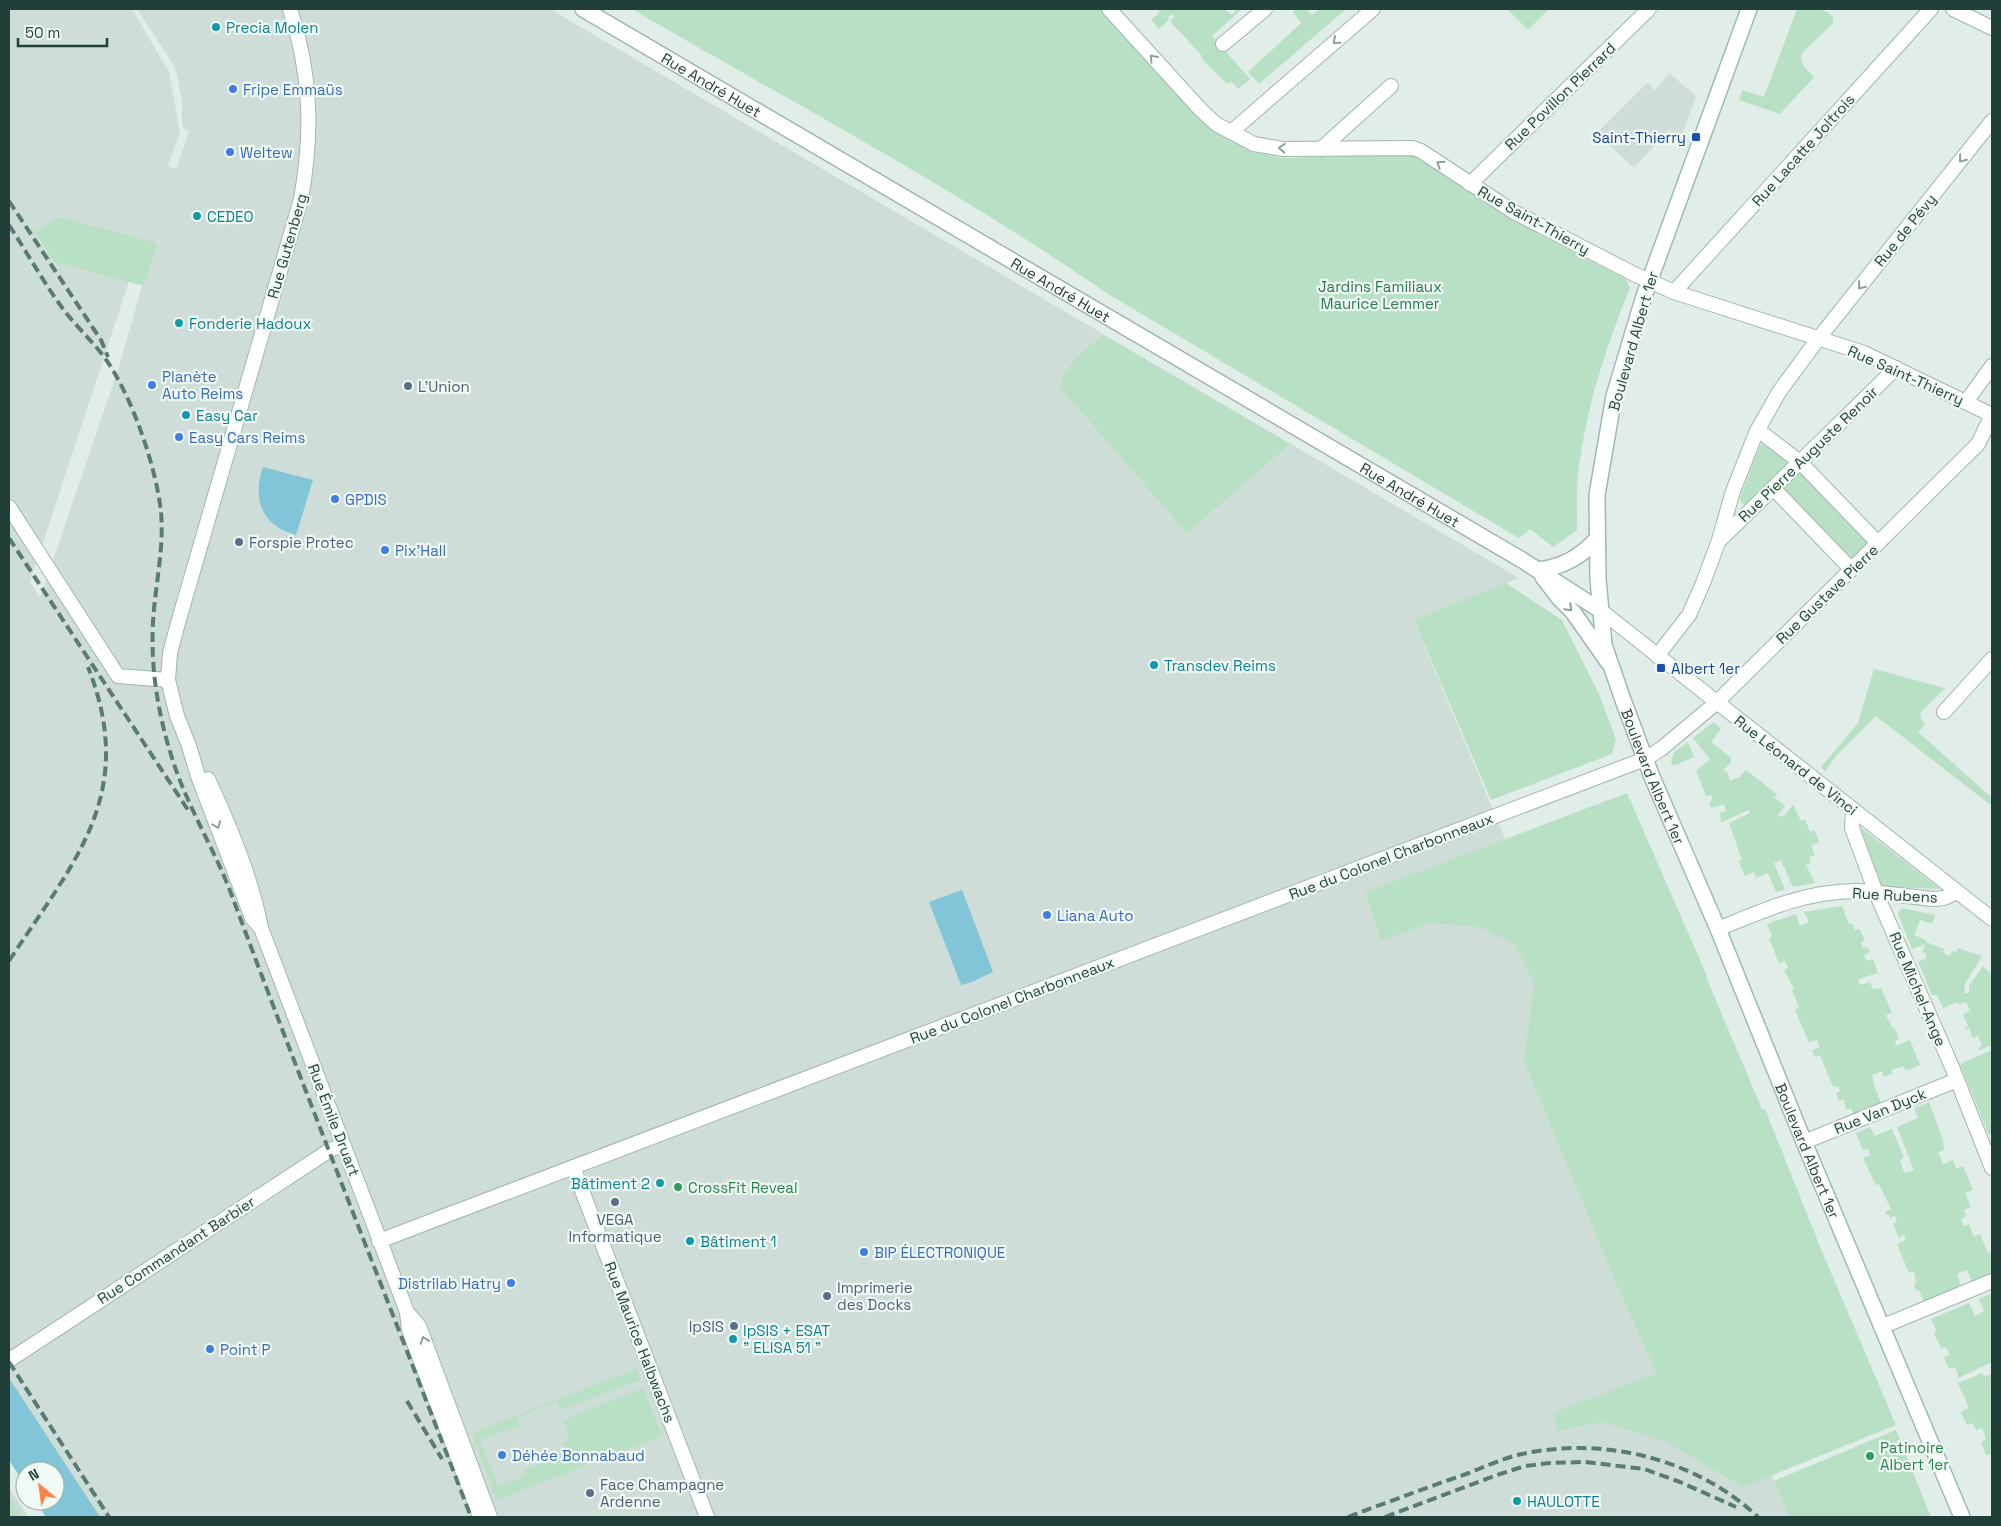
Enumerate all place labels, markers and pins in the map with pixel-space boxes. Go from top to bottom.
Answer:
place label: Precia Molen [226,18,318,37]
marker: Precia Molen [210,21,222,33]
place label: Fripe Emmaüs [243,80,343,99]
marker: Fripe Emmaüs [227,83,239,95]
place label: Saint-Thierry [1592,128,1686,147]
marker: Saint-Thierry [1690,131,1702,143]
place label: Weltew [240,143,293,162]
marker: Weltew [224,146,236,158]
place label: CEDEO [207,207,254,226]
marker: CEDEO [191,210,203,222]
place label: Fonderie Hadoux [189,314,311,333]
marker: Fonderie Hadoux [173,317,185,329]
place label: Planète Auto Reims [162,367,243,403]
place label: L'Union [418,377,470,396]
marker: Planète Auto Reims [146,379,158,391]
marker: L'Union [402,380,414,392]
place label: Easy Car [196,406,258,425]
marker: Easy Car [180,409,192,421]
place label: Easy Cars Reims [189,428,305,447]
marker: Easy Cars Reims [173,431,185,443]
place label: GPDIS [345,490,387,509]
marker: GPDIS [329,493,341,505]
place label: Forspie Protec [249,533,354,552]
marker: Forspie Protec [233,536,245,548]
place label: Pix'Hall [395,541,446,560]
marker: Pix'Hall [379,544,391,556]
place label: Transdev Reims [1164,656,1276,675]
marker: Transdev Reims [1148,659,1160,671]
place label: Albert 1er [1671,659,1740,678]
marker: Albert 1er [1655,662,1667,674]
place label: Liana Auto [1057,906,1134,925]
marker: Liana Auto [1041,909,1053,921]
place label: Bâtiment 2 [571,1174,650,1193]
marker: Bâtiment 2 [654,1177,666,1189]
place label: CrossFit Reveal [688,1178,798,1197]
marker: CrossFit Reveal [672,1181,684,1193]
marker: VEGA Informatique [609,1196,621,1208]
place label: VEGA Informatique [568,1210,662,1246]
place label: Bâtiment 1 [700,1232,776,1251]
marker: Bâtiment 1 [684,1235,696,1247]
place label: BIP ÉLECTRONIQUE [874,1243,1005,1262]
marker: BIP ÉLECTRONIQUE [858,1246,870,1258]
place label: Distrilab Hatry [398,1274,501,1293]
marker: Distrilab Hatry [505,1277,517,1289]
place label: Imprimerie des Docks [837,1278,913,1314]
marker: Imprimerie des Docks [821,1290,833,1302]
place label: IpSIS [689,1317,724,1336]
marker: IpSIS [728,1320,740,1332]
place label: IpSIS + ESAT " ELISA 51 " [743,1321,830,1357]
marker: IpSIS + ESAT " ELISA 51 " [727,1333,739,1345]
place label: Point P [220,1340,270,1359]
marker: Point P [204,1343,216,1355]
place label: Patinoire Albert 1er [1880,1438,1949,1474]
place label: Déhée Bonnabaud [512,1446,645,1465]
marker: Déhée Bonnabaud [496,1449,508,1461]
marker: Patinoire Albert 1er [1864,1450,1876,1462]
place label: Face Champagne Ardenne [600,1475,724,1511]
marker: Face Champagne Ardenne [584,1487,596,1499]
place label: HAULOTTE [1527,1492,1600,1511]
marker: HAULOTTE [1511,1495,1523,1507]

